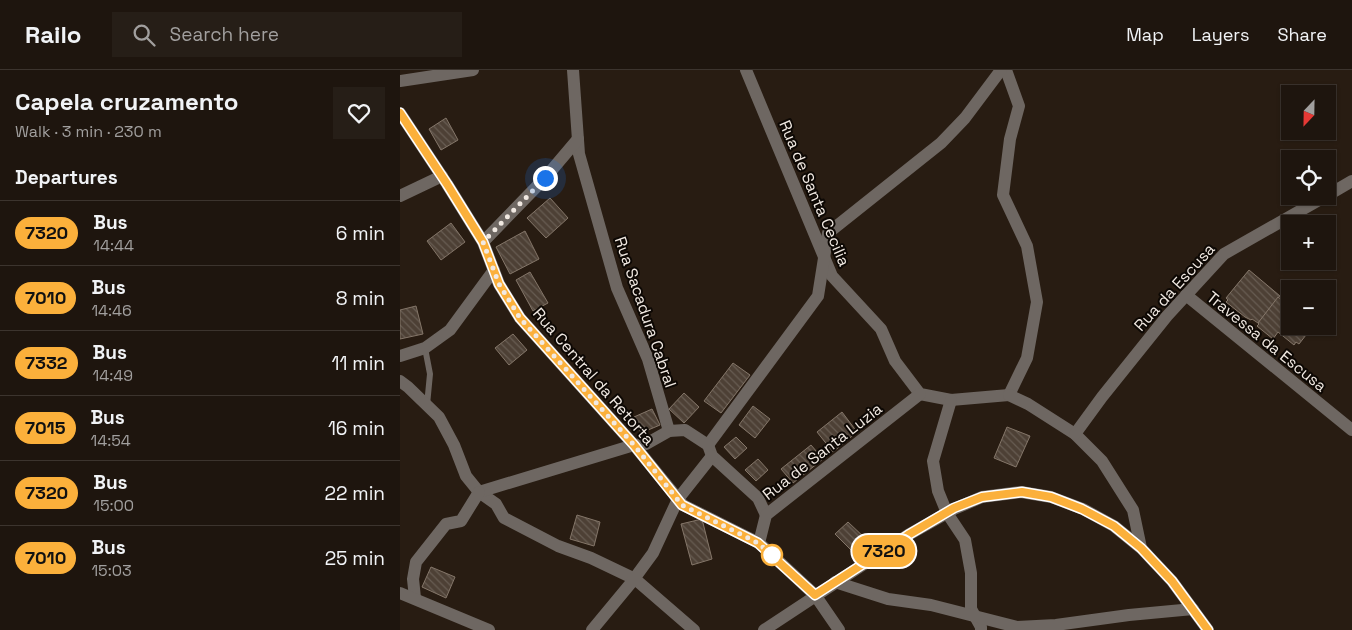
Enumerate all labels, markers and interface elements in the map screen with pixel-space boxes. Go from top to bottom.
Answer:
search box [112,12,462,57]
text: Railo [25,19,82,50]
icon: search [130,21,158,49]
text: Search here [170,22,279,47]
text: Map [1126,23,1164,46]
text: Layers [1192,23,1249,46]
text: Share [1277,23,1327,46]
north arrow [1281,85,1336,140]
map controls [1281,85,1336,335]
text: Capela cruzamento [15,86,239,117]
button: heart [333,87,385,139]
street label: Rua de Santa Cecilia [774,117,855,269]
text: Walk · 3 min · 230 m [15,121,162,142]
button: locate [1281,150,1336,205]
text: Departures [15,165,118,190]
your location [533,166,558,191]
text: Bus [93,210,128,235]
button: + [1281,215,1336,270]
text: 7320 [25,221,68,244]
text: 6 min [336,221,385,246]
street label: Rua Sacadura Cabral [610,234,681,390]
text: 14:44 [93,235,134,256]
street label: Rua da Escusa [1129,239,1219,336]
text: Bus [91,275,126,300]
button: − [1281,280,1336,335]
text: 7010 [25,286,66,309]
text: 8 min [336,286,385,311]
street label: Travessa da Escusa [1202,286,1331,396]
text: 14:46 [91,300,132,321]
street label: Rua Central da Retorta [528,303,659,449]
text: Bus [93,340,127,365]
text: 7332 [25,351,68,374]
text: 11 min [332,351,385,376]
text: 14:49 [93,365,133,386]
street label: Rua de Santa Luzia [758,398,886,505]
text: Bus [91,405,125,430]
text: 7015 [25,416,66,439]
text: 16 min [328,416,385,441]
text: 14:54 [91,430,131,451]
text: Bus [93,470,128,495]
text: 7320 [25,481,68,504]
text: 22 min [325,481,385,506]
text: 15:00 [93,495,134,516]
text: Bus [91,535,126,560]
line badge: 7320 [849,535,919,567]
text: 7320 [862,539,906,562]
unlabelled marker [761,544,783,566]
text: 7010 [25,546,66,569]
text: 25 min [325,546,385,571]
text: 15:03 [91,560,132,581]

